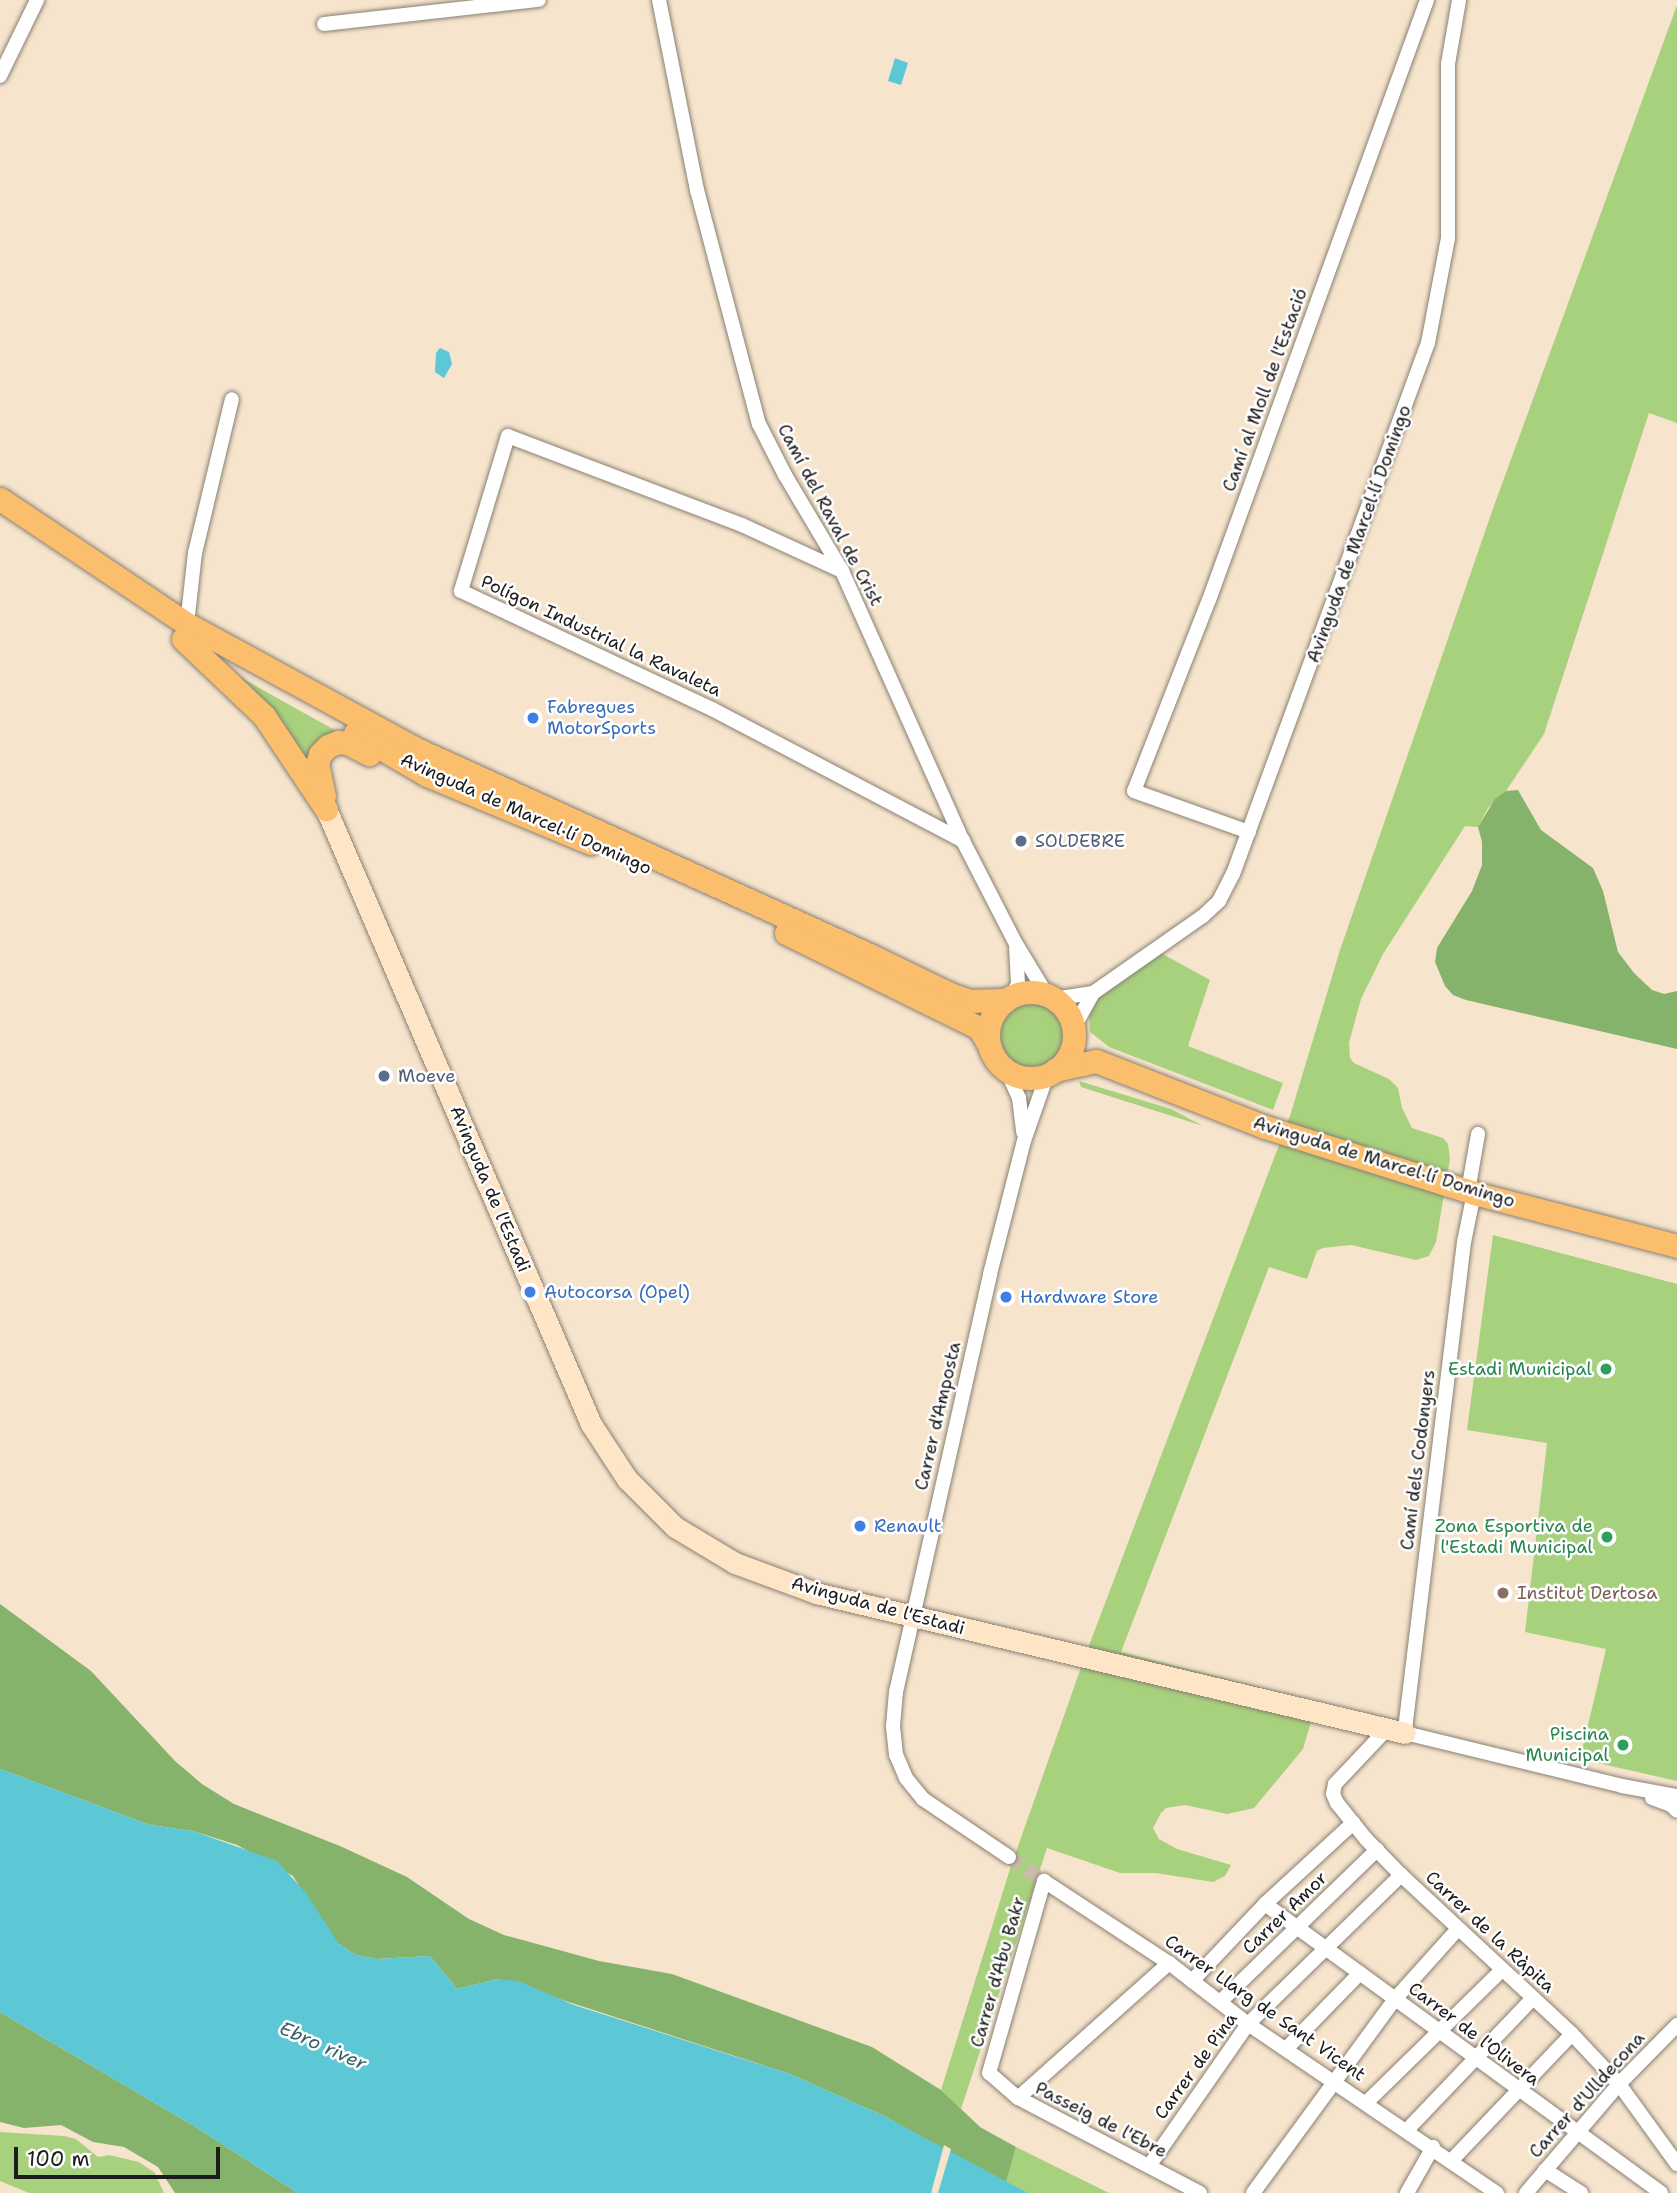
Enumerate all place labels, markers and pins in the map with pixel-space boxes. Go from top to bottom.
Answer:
place label: Fabregues MotorSports [547,697,656,740]
marker: Fabregues MotorSports [525,710,541,726]
place label: SOLDEBRE [1035,830,1125,852]
marker: SOLDEBRE [1013,833,1029,849]
place label: Moeve [398,1065,455,1087]
marker: Moeve [376,1068,392,1084]
place label: Autocorsa (Opel) [544,1281,690,1303]
marker: Autocorsa (Opel) [522,1284,538,1300]
place label: Hardware Store [1020,1286,1159,1308]
marker: Hardware Store [998,1289,1014,1305]
place label: Estadi Municipal [1448,1358,1592,1380]
marker: Estadi Municipal [1598,1361,1614,1377]
place label: Renault [874,1515,942,1537]
place label: Zona Esportiva de l'Estadi Municipal [1435,1516,1593,1558]
marker: Renault [852,1518,868,1534]
marker: Zona Esportiva de l'Estadi Municipal [1599,1529,1615,1545]
place label: Institut Dertosa [1517,1582,1657,1604]
marker: Institut Dertosa [1495,1585,1511,1601]
place label: Piscina Municipal [1526,1724,1609,1766]
marker: Piscina Municipal [1615,1737,1631,1753]

